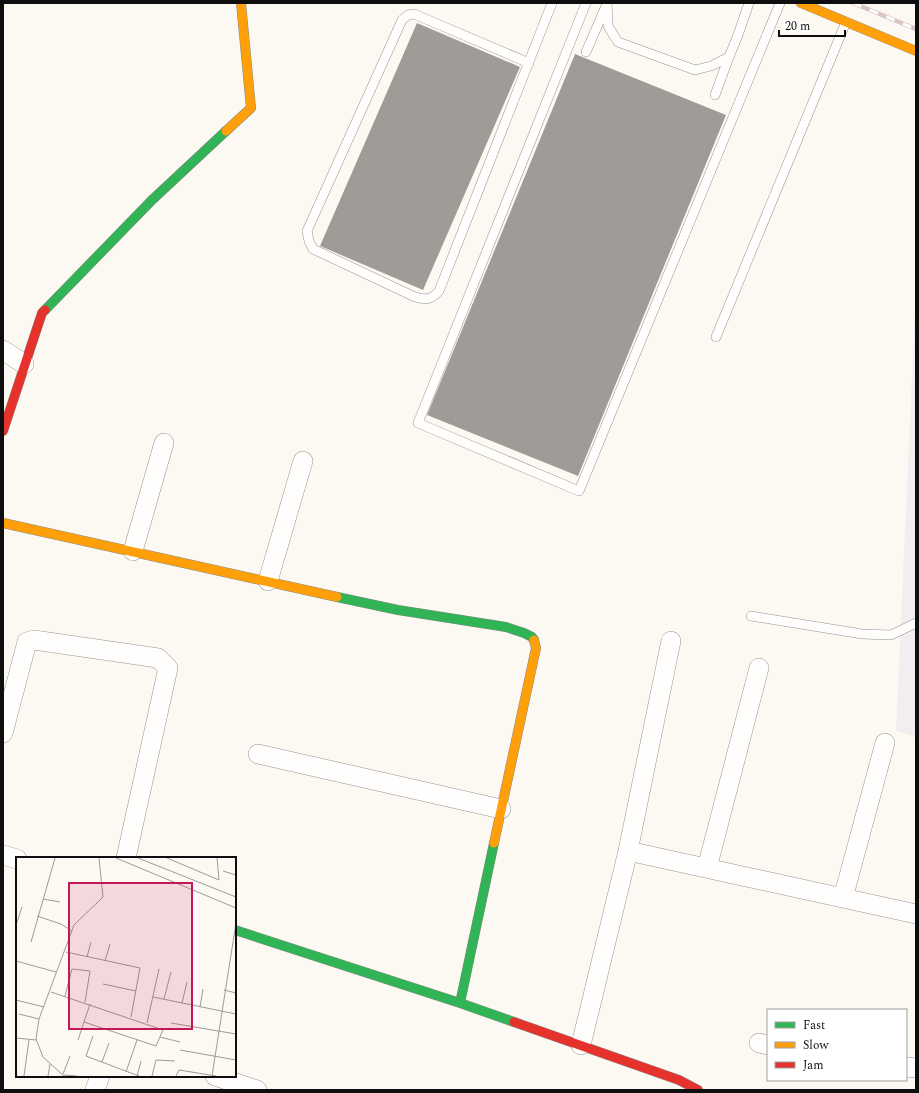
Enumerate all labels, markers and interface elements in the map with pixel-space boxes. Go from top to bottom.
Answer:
scale bar [779,12,845,38]
text: 20 m [785,17,810,36]
inset map [16,857,236,1077]
legend [767,1009,907,1081]
text: Fast [803,1016,825,1035]
text: Slow [803,1036,829,1055]
text: Jam [803,1056,824,1075]

